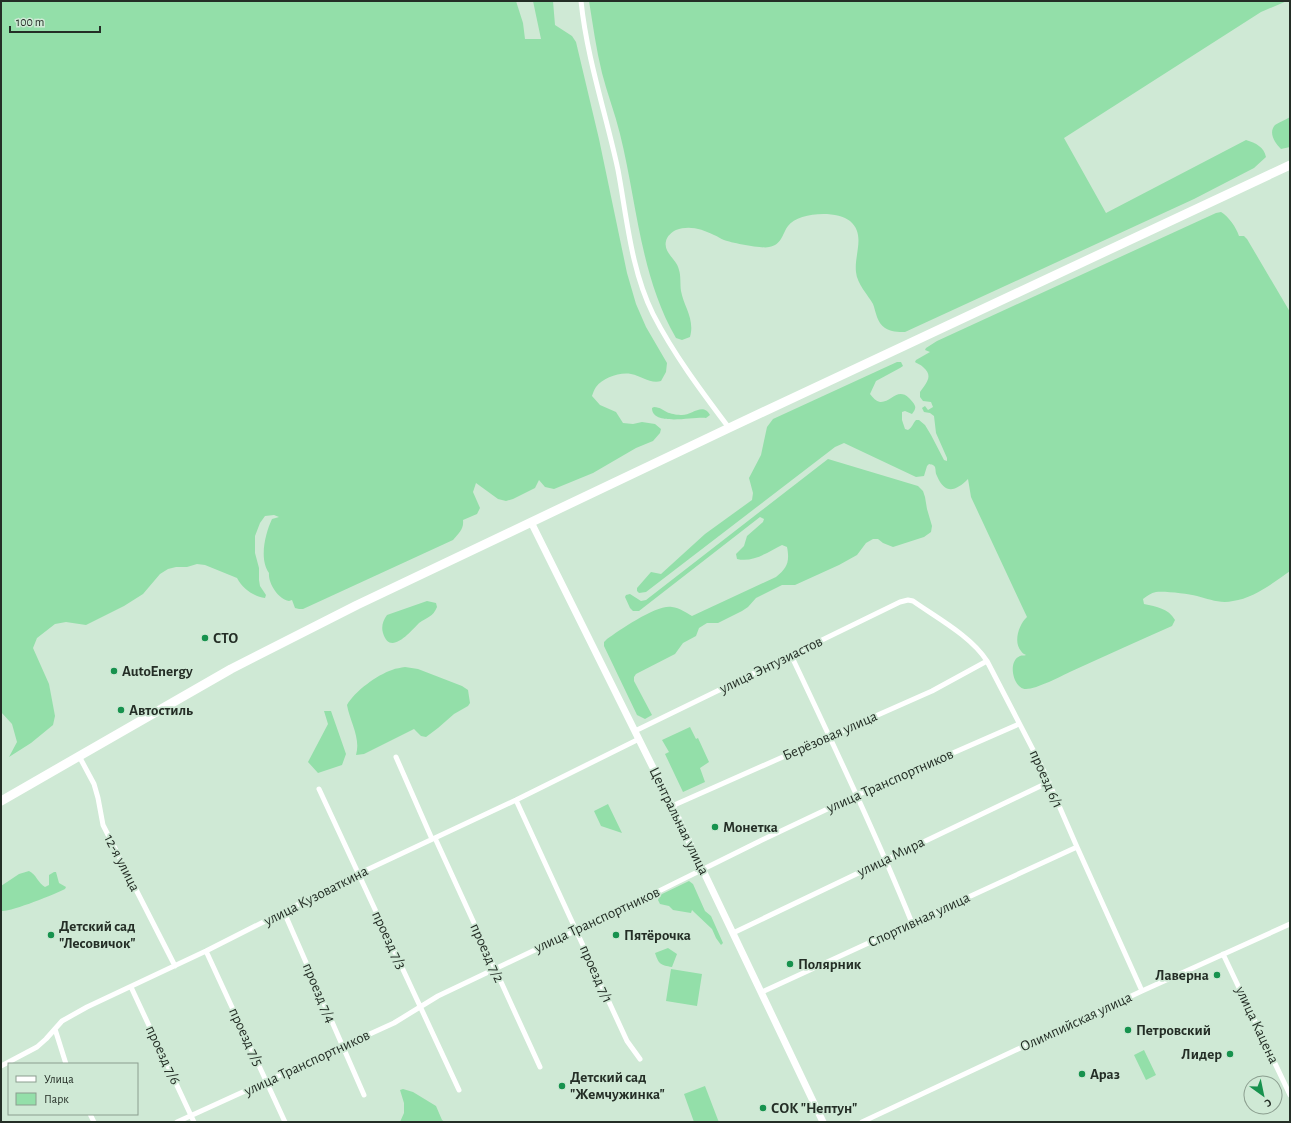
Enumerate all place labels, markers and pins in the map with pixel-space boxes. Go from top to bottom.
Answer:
place label: СТО [213,631,238,646]
marker: СТО [200,633,210,643]
place label: AutoEnergy [122,664,193,679]
marker: AutoEnergy [109,666,119,676]
place label: Автостиль [129,703,193,718]
marker: Автостиль [116,705,126,715]
place label: Монетка [723,820,778,835]
marker: Монетка [710,822,720,832]
place label: Детский сад "Лесовичок" [59,919,136,951]
place label: Пятёрочка [624,928,691,943]
marker: Детский сад "Лесовичок" [46,930,56,940]
marker: Пятёрочка [611,930,621,940]
place label: Полярник [798,957,862,972]
marker: Полярник [785,959,795,969]
place label: Лаверна [1155,968,1209,983]
marker: Лаверна [1212,970,1222,980]
place label: Петровский [1136,1023,1211,1038]
marker: Петровский [1123,1025,1133,1035]
place label: Лидер [1181,1047,1222,1062]
marker: Лидер [1225,1049,1235,1059]
place label: Араз [1090,1067,1120,1082]
marker: Араз [1077,1069,1087,1079]
place label: Детский сад "Жемчужинка" [570,1070,665,1102]
marker: Детский сад "Жемчужинка" [557,1081,567,1091]
place label: СОК "Нептун" [771,1101,857,1116]
marker: СОК "Нептун" [758,1103,768,1113]

